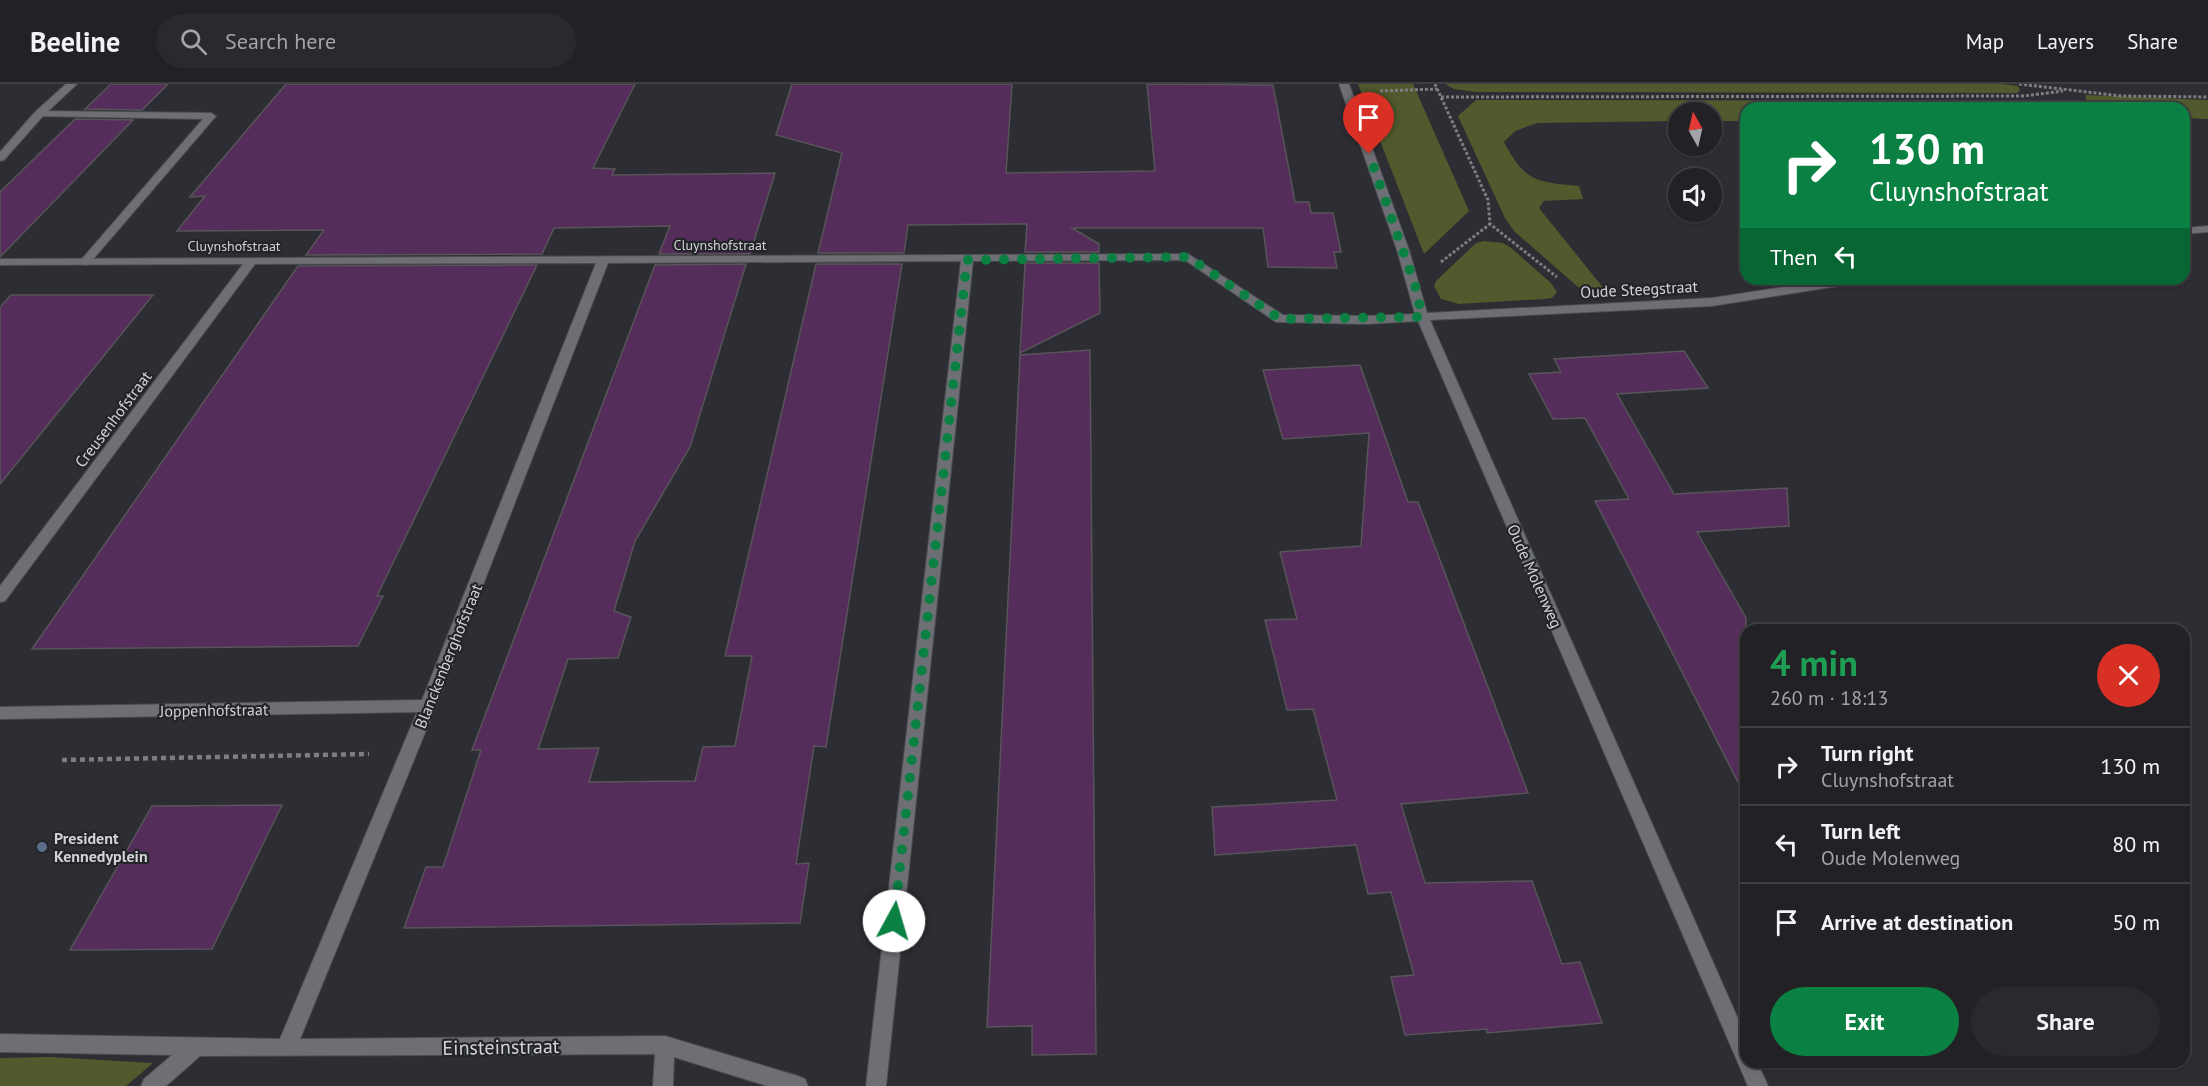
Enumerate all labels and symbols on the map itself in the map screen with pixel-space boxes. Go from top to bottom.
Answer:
pin [1343,92,1394,154]
north arrow [1668,102,1722,156]
street label: Cluynshofstraat [673,236,767,254]
street label: Cluynshofstraat [187,237,281,255]
street label: Oude Steegstraat [1580,276,1699,302]
street label: Creusenhofstraat [70,366,156,471]
street label: Oude Molenweg [1503,521,1567,631]
street label: Blanckenberghofstraat [410,580,486,731]
street label: Joppenhofstraat [159,699,269,721]
place label: President Kennedyplein [54,828,148,866]
marker: President Kennedyplein [35,840,49,854]
position arrow [862,889,926,953]
street label: Einsteinstraat [442,1033,560,1061]

